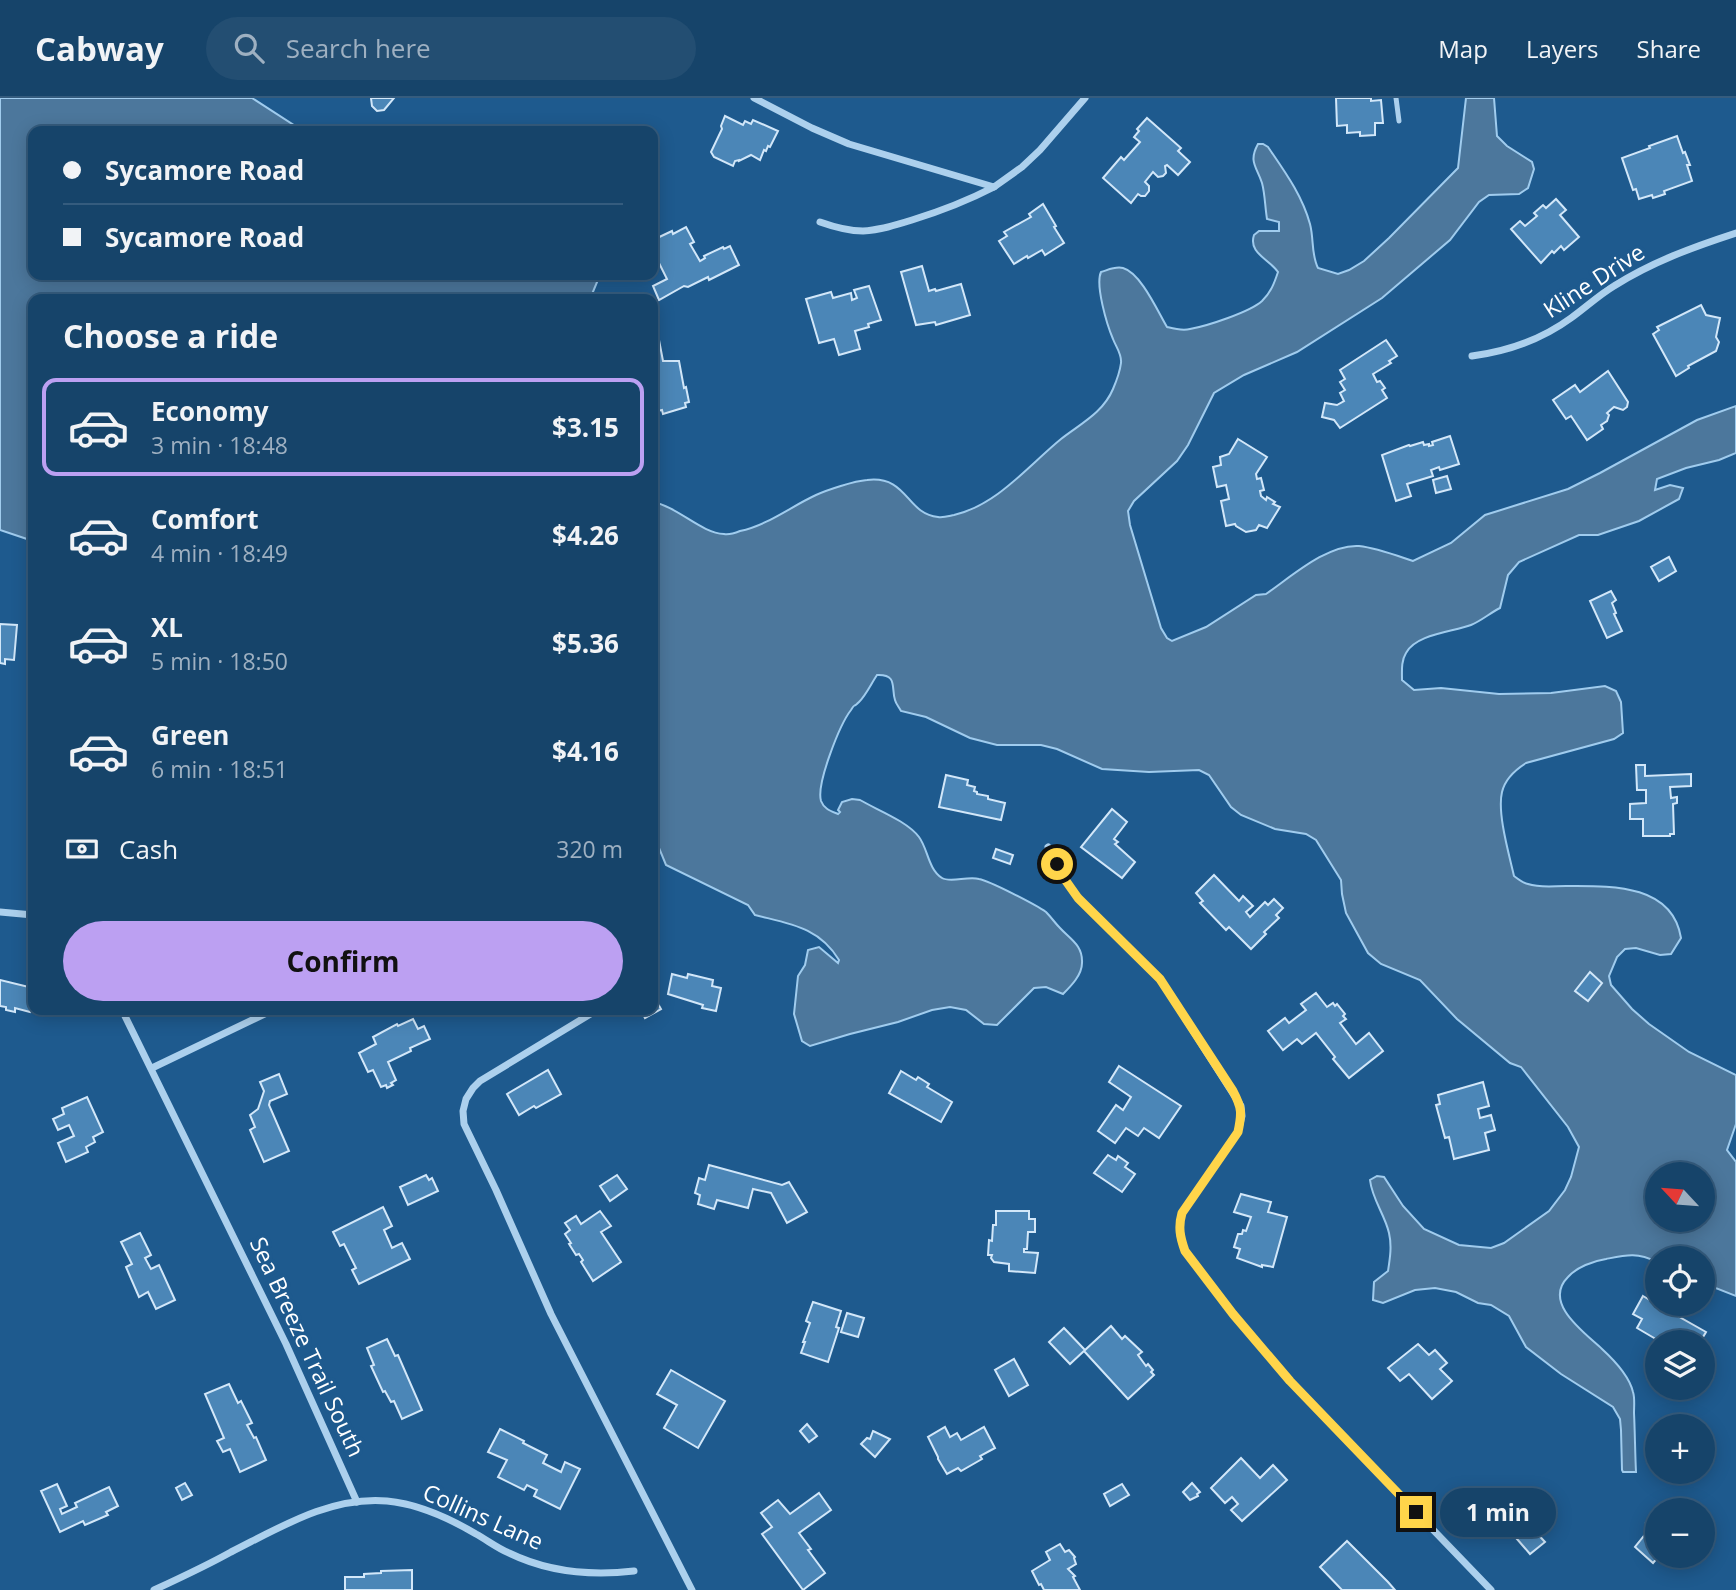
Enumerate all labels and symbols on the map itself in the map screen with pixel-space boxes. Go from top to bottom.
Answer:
street label: Kline Drive [1537,235,1650,325]
route start [1041,848,1073,880]
north arrow [1645,1162,1715,1232]
street label: Sea Breeze Trail South [243,1231,373,1462]
street label: Collins Lane [418,1475,549,1557]
callout: 1 min [1440,1488,1556,1536]
route end [1400,1496,1432,1528]

